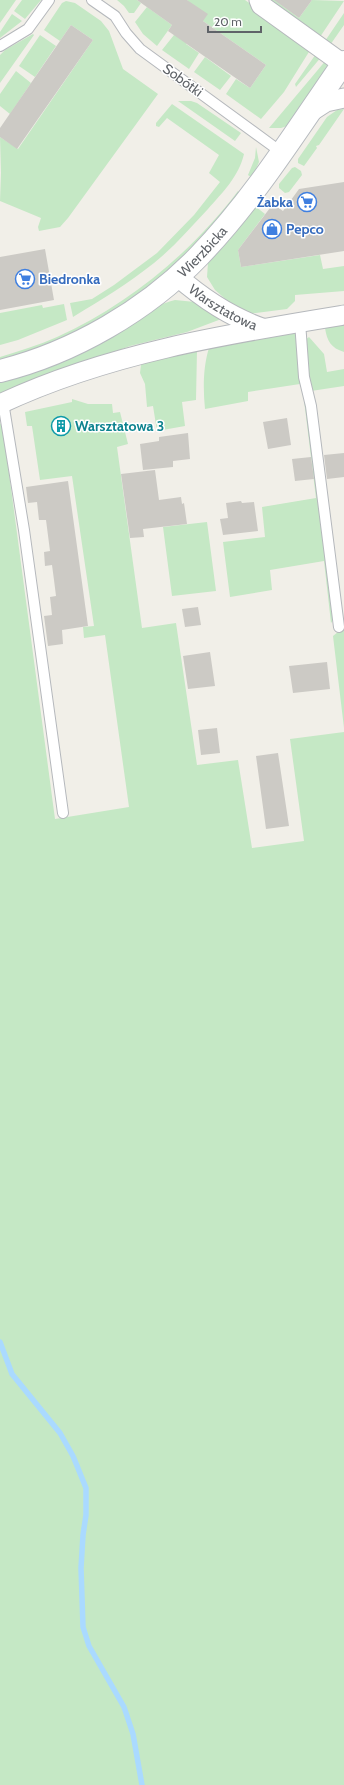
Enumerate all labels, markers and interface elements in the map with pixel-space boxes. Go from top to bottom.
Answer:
scale bar [208,8,261,34]
text: 20 m [214,14,242,29]
street label: Sobótki [159,59,207,101]
supermarket icon: Żabka [296,191,318,213]
place label: Żabka [257,193,293,211]
shop icon: Pepco [261,218,283,240]
place label: Pepco [286,220,324,238]
street label: Wierzbicka [174,222,231,281]
supermarket icon: Biedronka [14,268,36,290]
place label: Biedronka [39,270,100,288]
street label: Warsztatowa [185,280,260,334]
building icon: Warsztatowa 3 [50,415,72,437]
place label: Warsztatowa 3 [75,417,164,435]

